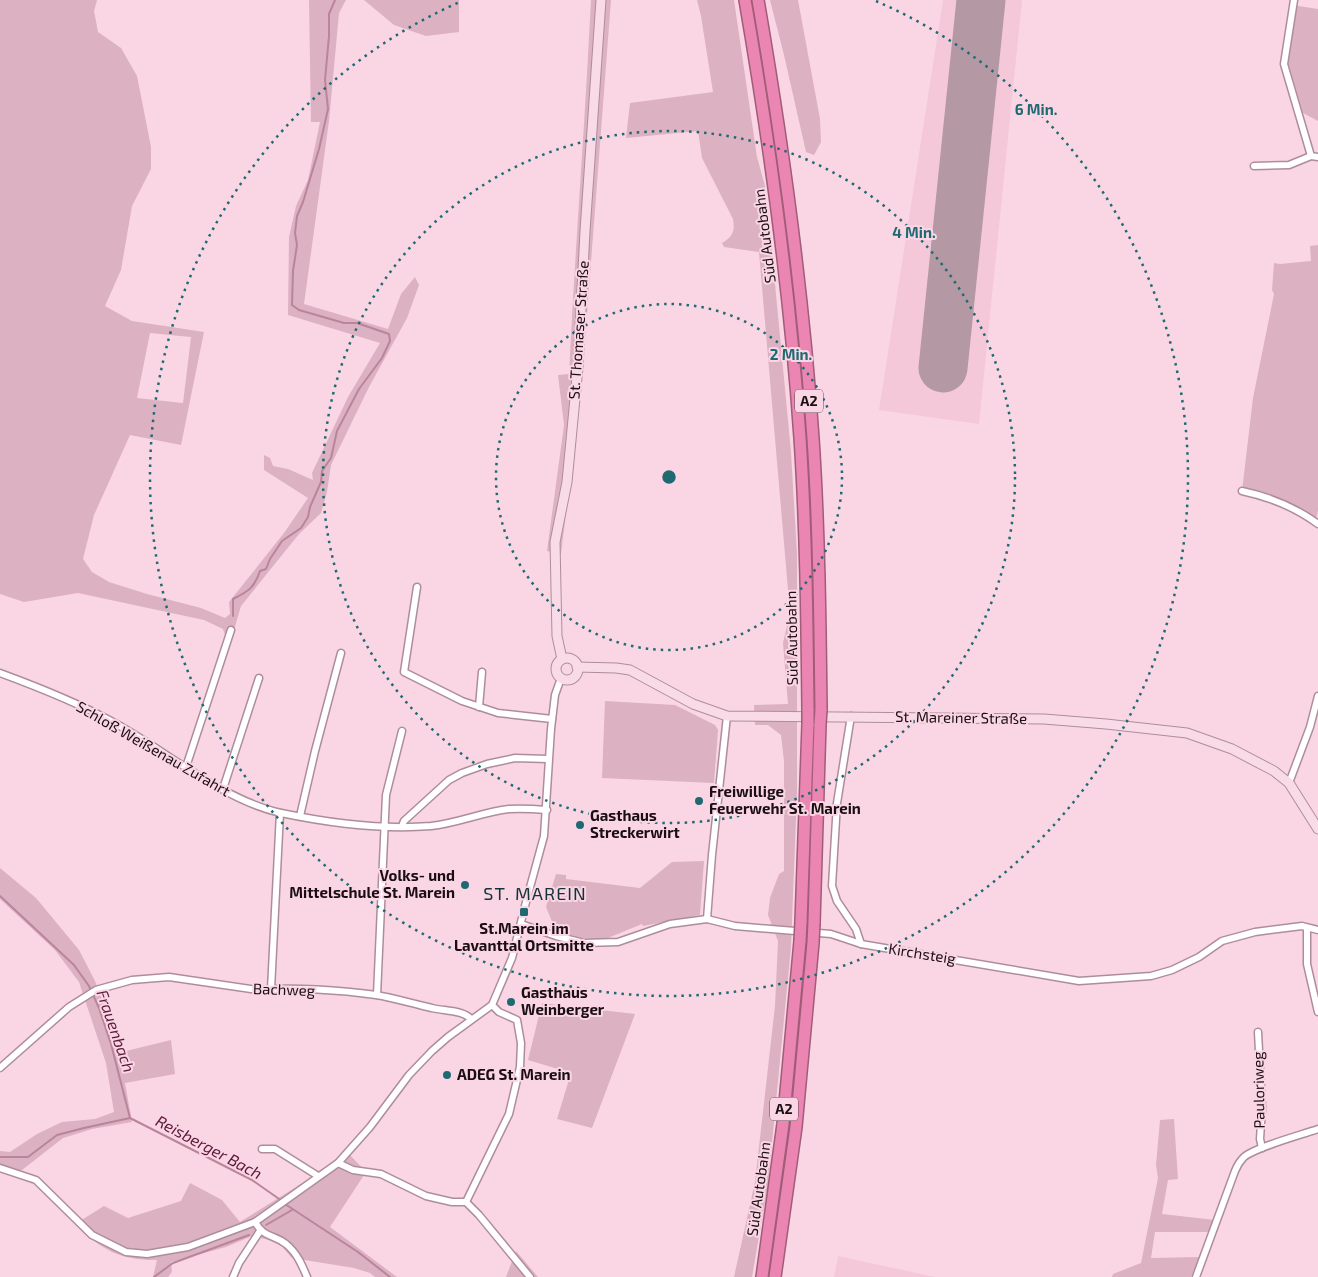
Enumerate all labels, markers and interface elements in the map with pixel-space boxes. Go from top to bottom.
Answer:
text: 6 Min. [1015,100,1057,118]
street label: Süd Autobahn [749,188,779,284]
text: 4 Min. [892,223,936,241]
street label: St. Thomaser Straße [564,260,592,400]
text: 2 Min. [770,345,812,363]
road number: A2 [795,390,823,412]
centre of rings [660,468,678,486]
street label: Süd Autobahn [781,590,801,686]
street label: Schloß Weißenau Zufahrt [73,697,234,800]
street label: St. Mareiner Straße [895,707,1027,727]
place label: Freiwillige Feuerwehr St. Marein [709,782,861,817]
marker: Freiwillige Feuerwehr St. Marein [693,795,705,807]
place label: Gasthaus Streckerwirt [590,806,680,841]
marker: Gasthaus Streckerwirt [574,819,586,831]
place label: Volks- und Mittelschule St. Marein [289,866,455,901]
marker: Volks- und Mittelschule St. Marein [459,879,471,891]
district label: ST. MAREIN [483,882,587,904]
marker: St.Marein im Lavanttal Ortsmitte [518,906,530,918]
place label: St.Marein im Lavanttal Ortsmitte [454,919,594,954]
street label: Kirchsteig [887,939,958,967]
street label: Bachweg [253,979,316,999]
place label: Gasthaus Weinberger [521,983,605,1018]
water label: Frauenbach [93,987,139,1075]
marker: Gasthaus Weinberger [505,996,517,1008]
street label: Pauloriweg [1248,1051,1268,1129]
place label: ADEG St. Marein [457,1065,571,1083]
marker: ADEG St. Marein [441,1069,453,1081]
road number: A2 [770,1098,798,1120]
water label: Reisberger Bach [153,1111,266,1183]
street label: Süd Autobahn [742,1141,774,1237]

